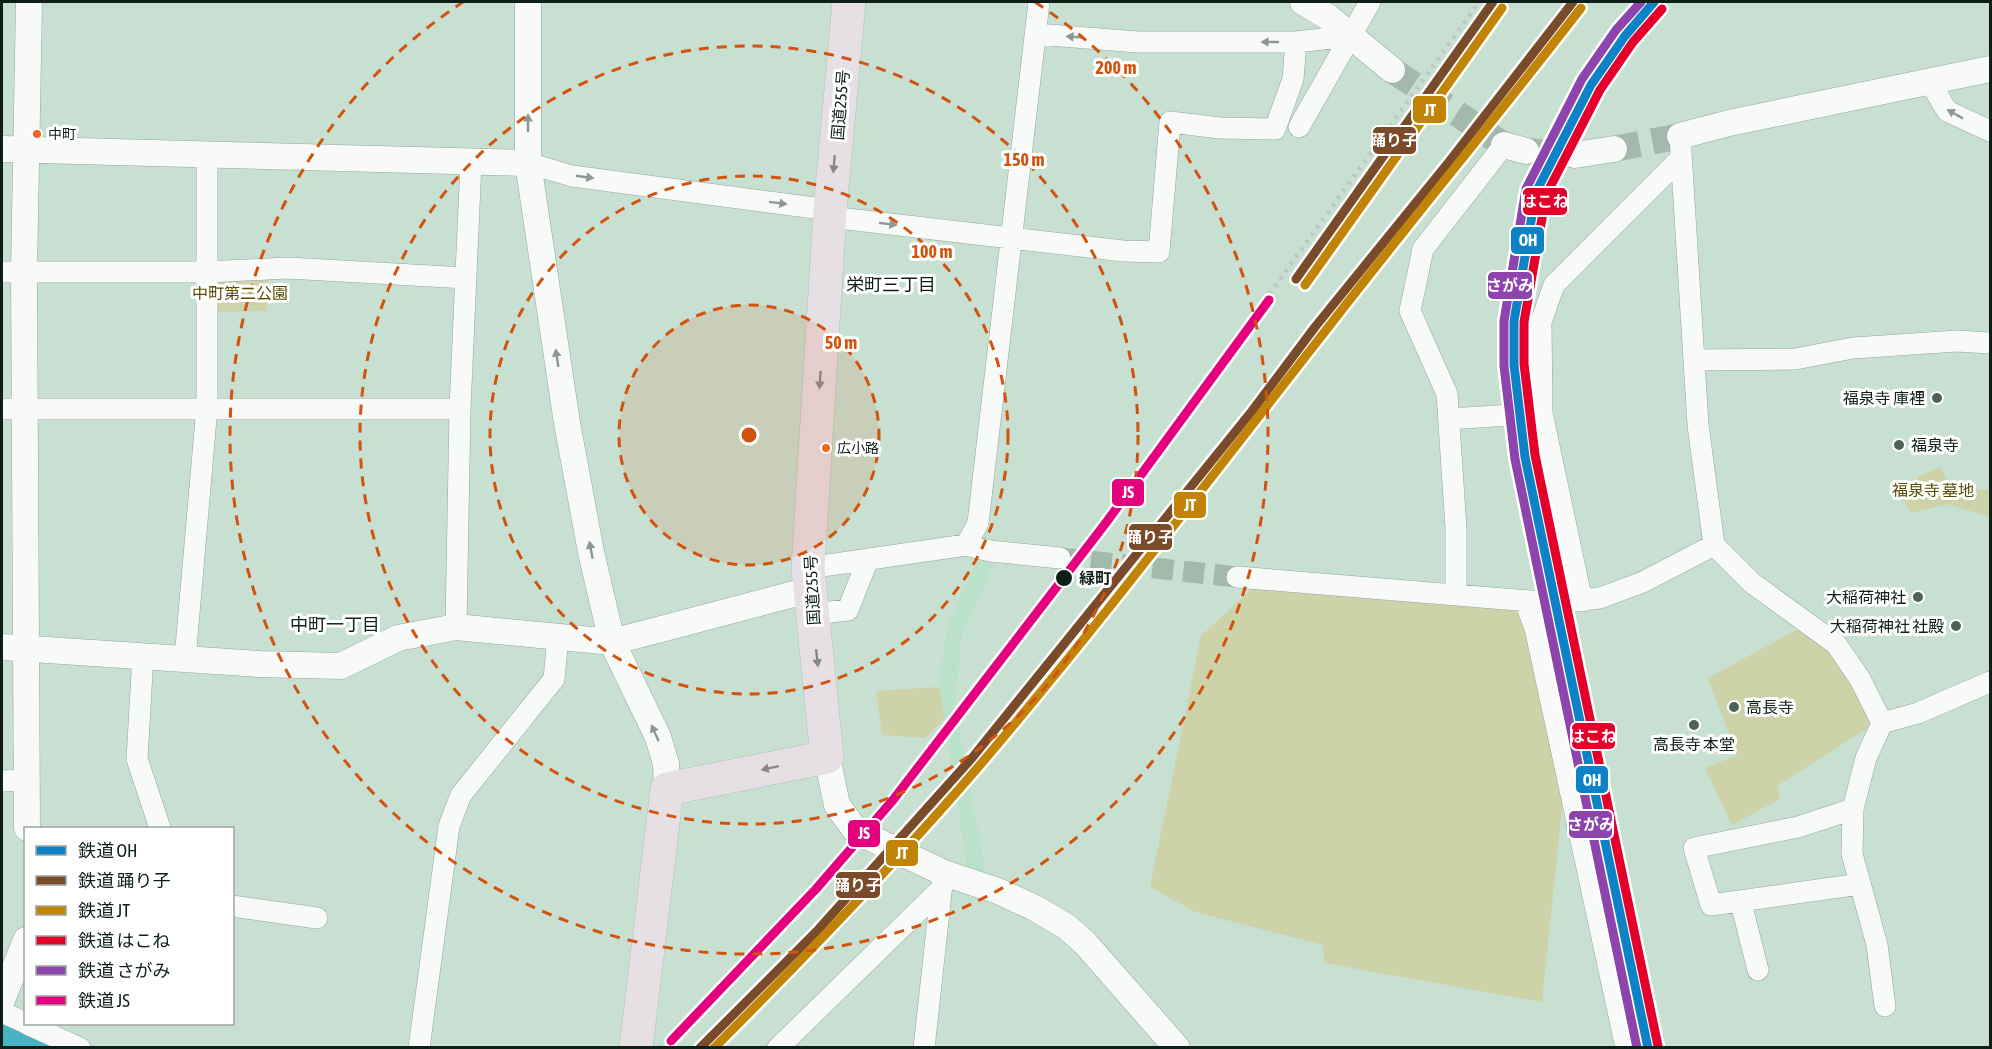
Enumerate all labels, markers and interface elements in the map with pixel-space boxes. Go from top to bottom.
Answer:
one-way arrow [1065,33,1084,42]
one-way arrow [1260,37,1279,47]
text: 200 m [1096,57,1136,78]
street label: 国道255号 [828,69,852,141]
line badge: JT [1412,95,1447,124]
text: JT [1423,101,1437,119]
one-way arrow [1946,109,1963,119]
one-way arrow [523,114,533,133]
place label: 中町 [48,126,76,142]
line badge: 踊り子 [1372,126,1417,155]
marker: 中町 [31,128,43,140]
text: 踊り子 [1370,131,1418,149]
text: 150 m [1004,149,1044,170]
one-way arrow [829,155,839,174]
one-way arrow [575,173,594,182]
line badge: はこね [1522,187,1568,216]
text: はこね [1521,192,1569,210]
one-way arrow [768,199,787,208]
one-way arrow [879,220,898,229]
line badge: OH [1510,226,1545,255]
text: OH [1519,231,1537,249]
text: 100 m [912,241,952,262]
line badge: さがみ [1487,271,1533,300]
district label: 栄町三丁目 [846,274,936,295]
text: さがみ [1486,276,1534,294]
park label: 中町第二公園 [192,284,288,302]
text: 50 m [825,332,857,353]
one-way arrow [552,348,561,367]
one-way arrow [815,370,824,389]
place label: 福泉寺 庫裡 [1843,389,1925,407]
marker: 福泉寺 庫裡 [1930,391,1944,405]
centre of rings [739,425,759,445]
place label: 福泉寺 [1911,436,1959,454]
marker: 福泉寺 [1892,438,1906,452]
place label: 広小路 [837,440,879,456]
marker: 広小路 [820,442,832,454]
line badge: JS [1111,478,1145,507]
park label: 福泉寺 墓地 [1892,481,1974,499]
text: JS [1121,483,1134,501]
line badge: JT [1173,491,1207,519]
text: JT [1183,496,1197,514]
line badge: 踊り子 [1128,523,1173,551]
text: 踊り子 [1126,528,1174,546]
one-way arrow [586,540,595,559]
street label: 国道255号 [801,554,823,626]
marker: 緑町 [1054,568,1074,588]
place label: 緑町 [1079,569,1111,587]
place label: 大稲荷神社 [1826,588,1906,606]
marker: 大稲荷神社 [1911,590,1925,604]
district label: 中町一丁目 [290,614,380,635]
place label: 大稲荷神社 社殿 [1830,617,1944,635]
marker: 大稲荷神社 社殿 [1949,619,1963,633]
one-way arrow [812,649,821,668]
place label: 高長寺 [1746,698,1794,716]
marker: 高長寺 [1727,700,1741,714]
marker: 高長寺 本堂 [1687,718,1701,732]
line badge: はこね [1571,722,1616,750]
one-way arrow [650,723,660,741]
text: はこね [1569,727,1617,745]
place label: 高長寺 本堂 [1653,735,1735,753]
one-way arrow [760,764,779,773]
line badge: OH [1575,765,1609,794]
text: OH [1583,771,1601,789]
line badge: さがみ [1568,810,1613,839]
text: さがみ [1567,815,1615,833]
line badge: JS [847,819,881,848]
text: JS [857,824,870,842]
legend [24,827,234,1025]
line badge: JT [885,839,919,867]
text: 鉄道 OH [78,840,137,861]
text: JT [895,844,909,862]
text: 鉄道 踊り子 [78,870,170,891]
line badge: 踊り子 [835,871,881,899]
text: 踊り子 [834,876,882,894]
text: 鉄道 JT [78,900,130,921]
text: 鉄道 はこね [78,930,170,951]
text: 鉄道 さがみ [78,960,170,981]
text: 鉄道 JS [78,990,130,1011]

